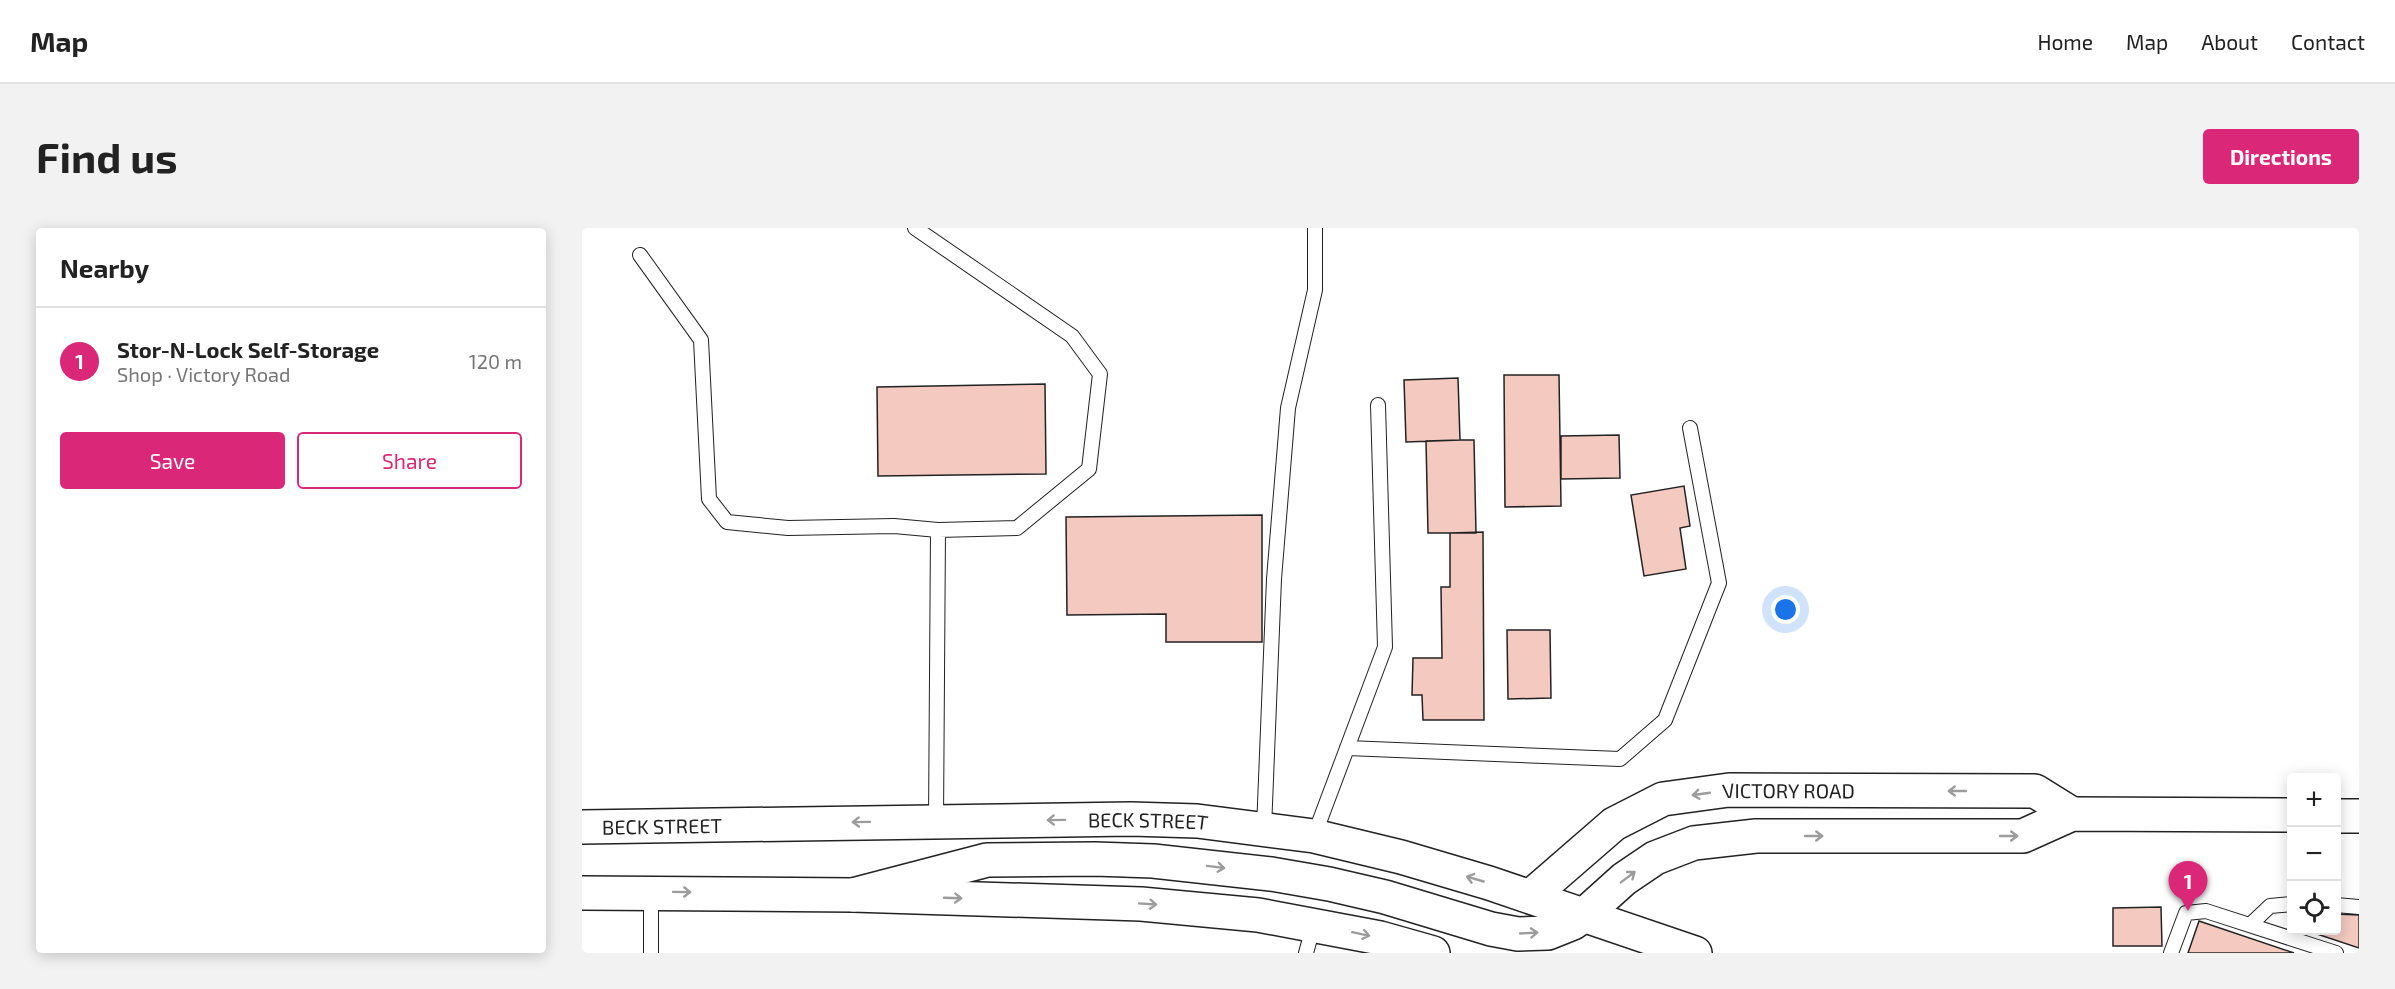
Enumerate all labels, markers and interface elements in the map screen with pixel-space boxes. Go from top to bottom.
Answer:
text: Map [30,24,88,58]
text: Home [2037,29,2093,54]
text: Map [2126,29,2168,54]
text: About [2201,29,2258,54]
text: Contact [2291,29,2365,54]
button: Directions [2203,129,2359,184]
text: Find us [36,131,178,181]
text: Nearby [60,252,149,283]
text: Stor-N-Lock Self-Storage [117,336,379,362]
text: 1 [75,349,84,373]
text: 120 m [469,349,522,373]
text: Shop · Victory Road [117,362,291,386]
button: Save [60,432,285,489]
button: Share [297,432,522,489]
your location [1771,595,1800,624]
map controls [2287,773,2341,935]
button: + [2287,773,2341,827]
street label: VICTORY ROAD [1721,777,1855,803]
one-way arrow [1947,785,1967,797]
one-way arrow [1691,788,1711,799]
street label: BECK STREET [1088,807,1210,834]
street label: BECK STREET [602,813,723,839]
one-way arrow [1046,814,1066,825]
one-way arrow [851,816,871,828]
button: − [2287,827,2341,881]
one-way arrow [1804,830,1824,842]
one-way arrow [1999,830,2019,842]
one-way arrow [1206,862,1226,873]
pin: 1 [2168,862,2208,911]
one-way arrow [1620,870,1636,883]
one-way arrow [1466,873,1485,884]
button: locate [2287,881,2341,935]
one-way arrow [672,887,692,898]
one-way arrow [942,892,962,903]
one-way arrow [1137,899,1157,910]
one-way arrow [1519,928,1539,939]
one-way arrow [1352,929,1371,941]

